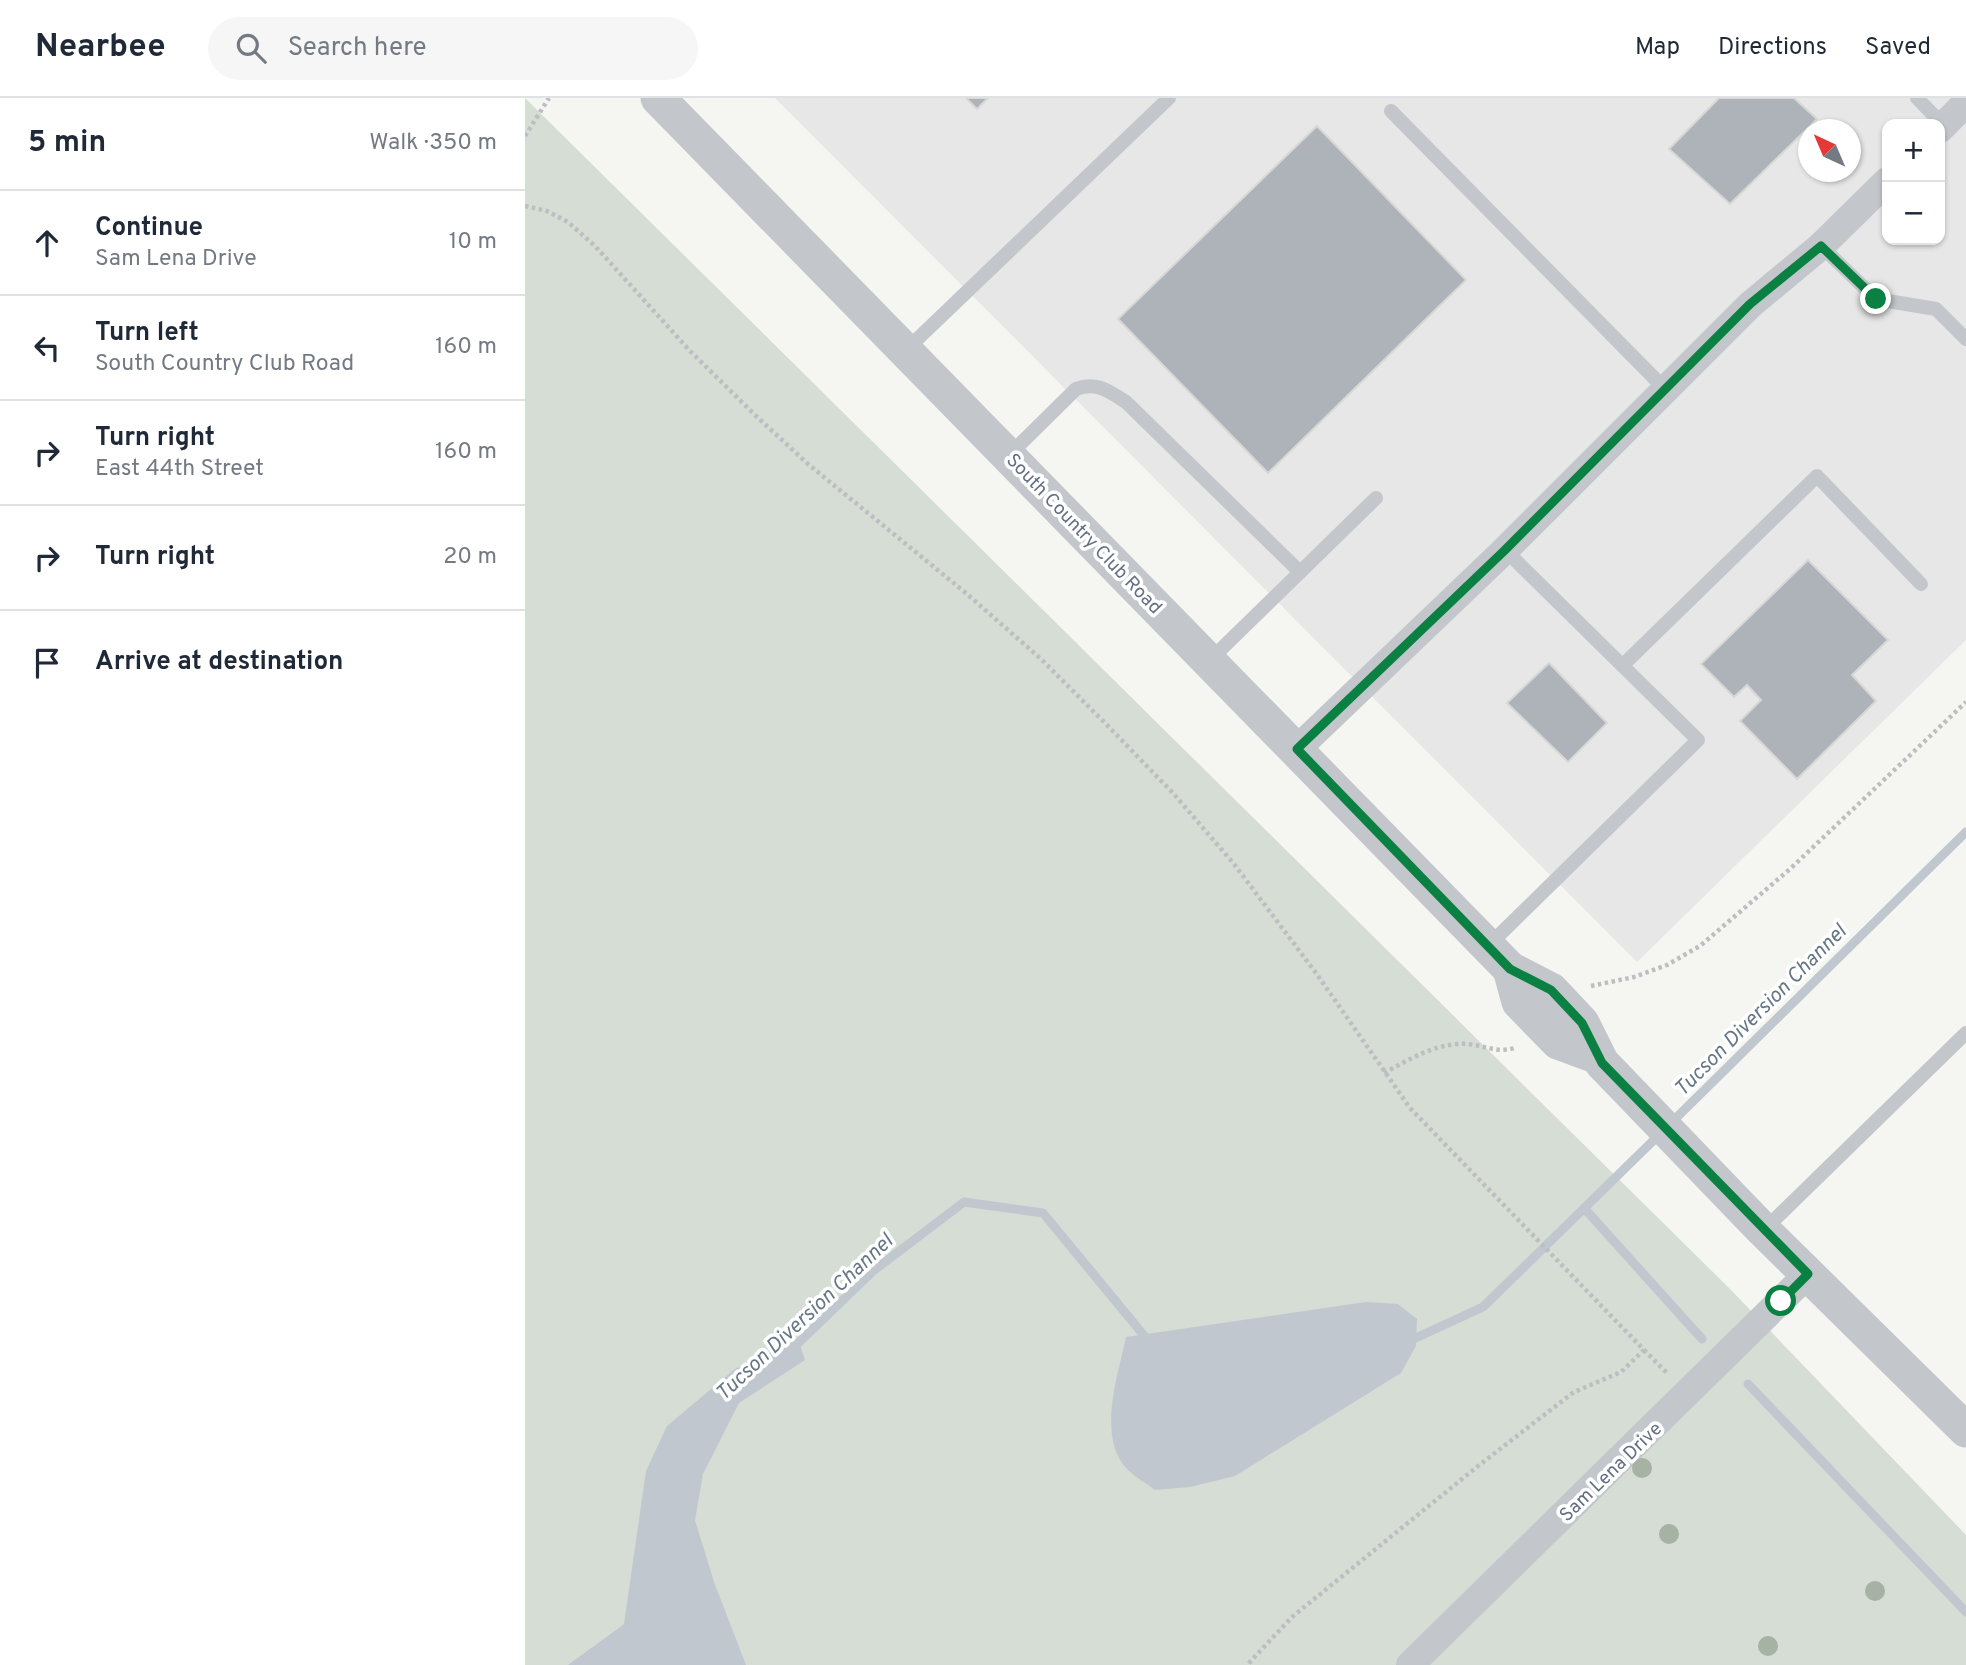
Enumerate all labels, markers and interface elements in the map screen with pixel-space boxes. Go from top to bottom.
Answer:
search box [208,17,698,80]
text: Nearbee [35,27,166,69]
icon: search [232,29,270,67]
text: Search here [288,32,427,65]
text: Map [1635,33,1680,63]
text: Directions [1718,33,1827,63]
text: Saved [1865,33,1931,63]
north arrow [1798,119,1861,182]
map controls [1882,119,1945,245]
button: + [1882,119,1945,182]
text: 5 min [28,125,106,162]
text: Walk · 350 m [369,129,497,158]
button: − [1882,182,1945,245]
text: Continue [95,212,203,245]
icon: ahead [28,224,66,262]
text: 10 m [449,228,497,257]
text: Sam Lena Drive [95,245,257,274]
route end [1860,283,1891,314]
text: Turn left [95,317,199,350]
icon: left [28,329,66,367]
text: 160 m [435,333,497,362]
text: South Country Club Road [95,350,354,379]
text: Turn right [95,422,215,455]
icon: right [28,434,66,472]
text: 160 m [435,438,497,467]
street label: South Country Club Road [1001,449,1167,620]
text: East 44th Street [95,455,264,484]
icon: right [28,539,66,577]
text: Turn right [95,541,215,574]
text: 20 m [443,543,497,572]
icon: arrive [28,644,66,682]
text: Arrive at destination [95,646,343,679]
water label: Tucson Diversion Channel [1669,918,1854,1103]
water label: Tucson Diversion Channel [711,1228,901,1407]
route start [1765,1285,1796,1316]
street label: Sam Lena Drive [1555,1417,1668,1527]

